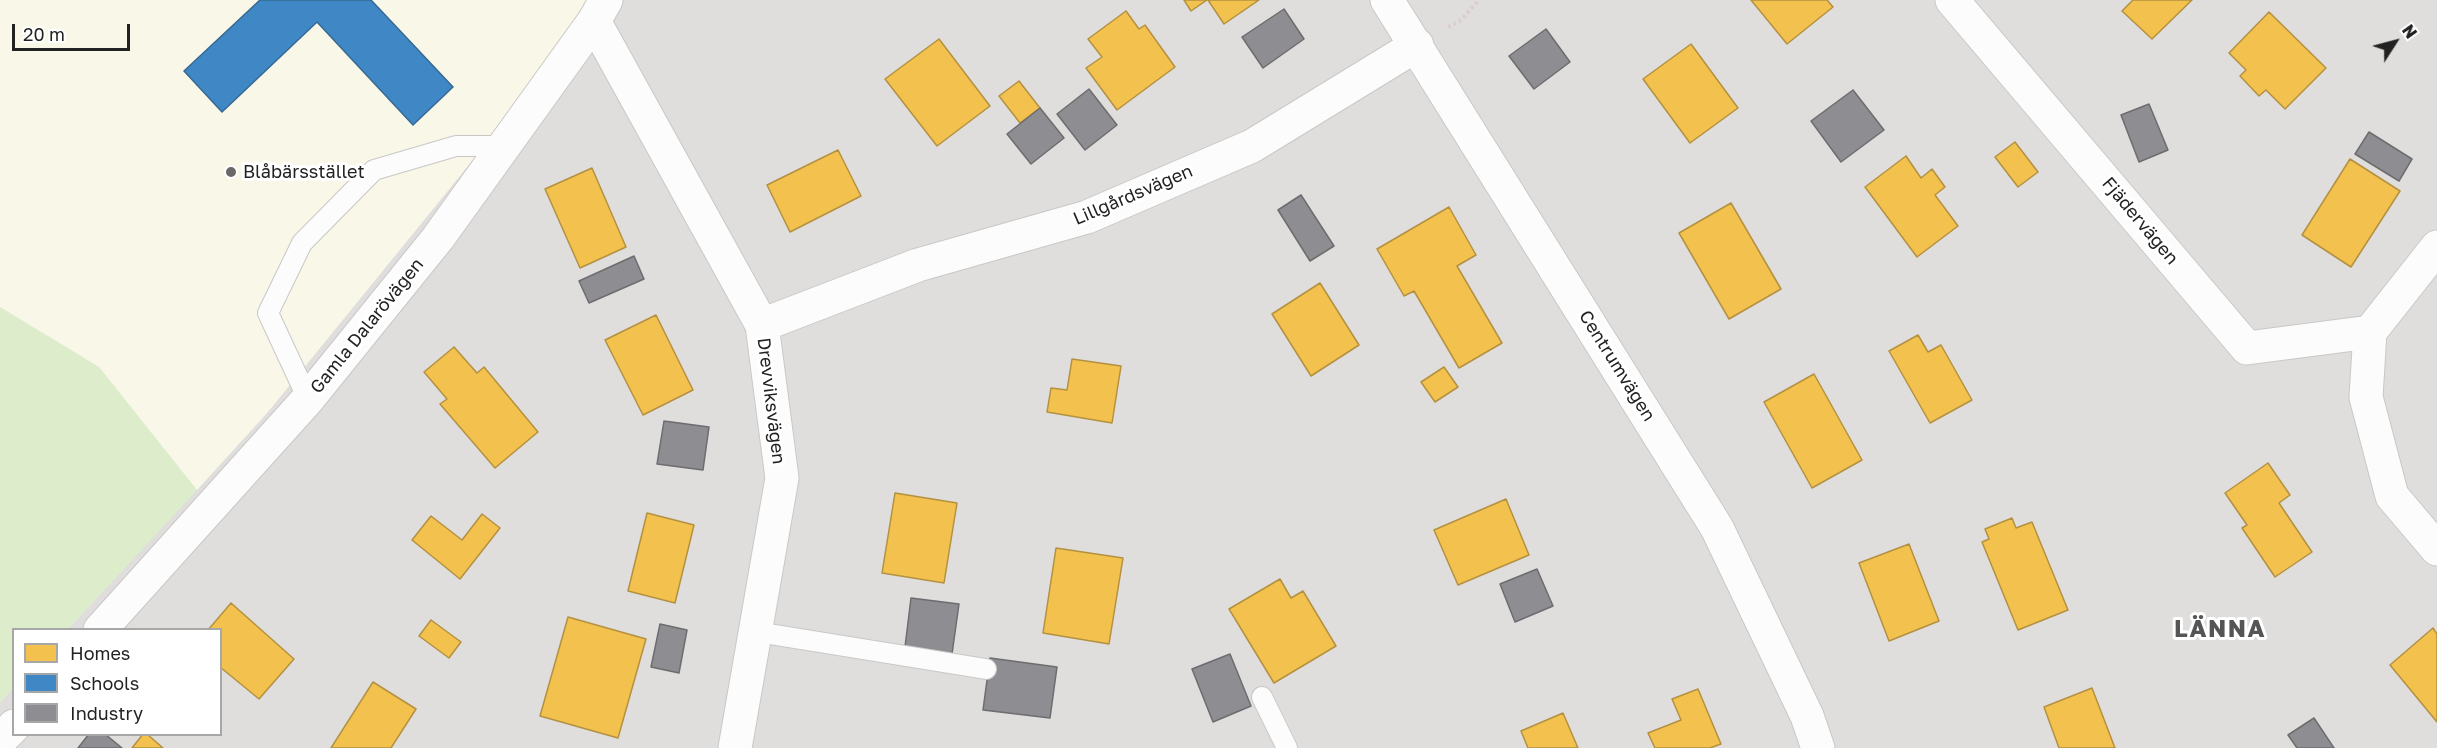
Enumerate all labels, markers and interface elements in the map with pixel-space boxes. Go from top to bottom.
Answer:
scale bar [15,12,134,50]
north arrow [2365,12,2425,72]
text: N [2398,21,2421,42]
text: 20 m [23,23,65,45]
street label: Lillgårdsvägen [1070,160,1196,230]
place label: Blåbärsstället [243,161,365,183]
marker: Blåbärsstället [224,165,238,179]
street label: Fjädervägen [2097,173,2183,269]
street label: Gamla Dalarövägen [306,254,428,398]
street label: Centrumvägen [1574,307,1660,425]
street label: Drevviksvägen [753,337,789,465]
district label: LÄNNA [2174,615,2266,643]
legend [12,628,222,736]
text: Homes [70,642,130,664]
text: Schools [70,672,139,694]
text: Industry [70,702,143,724]

